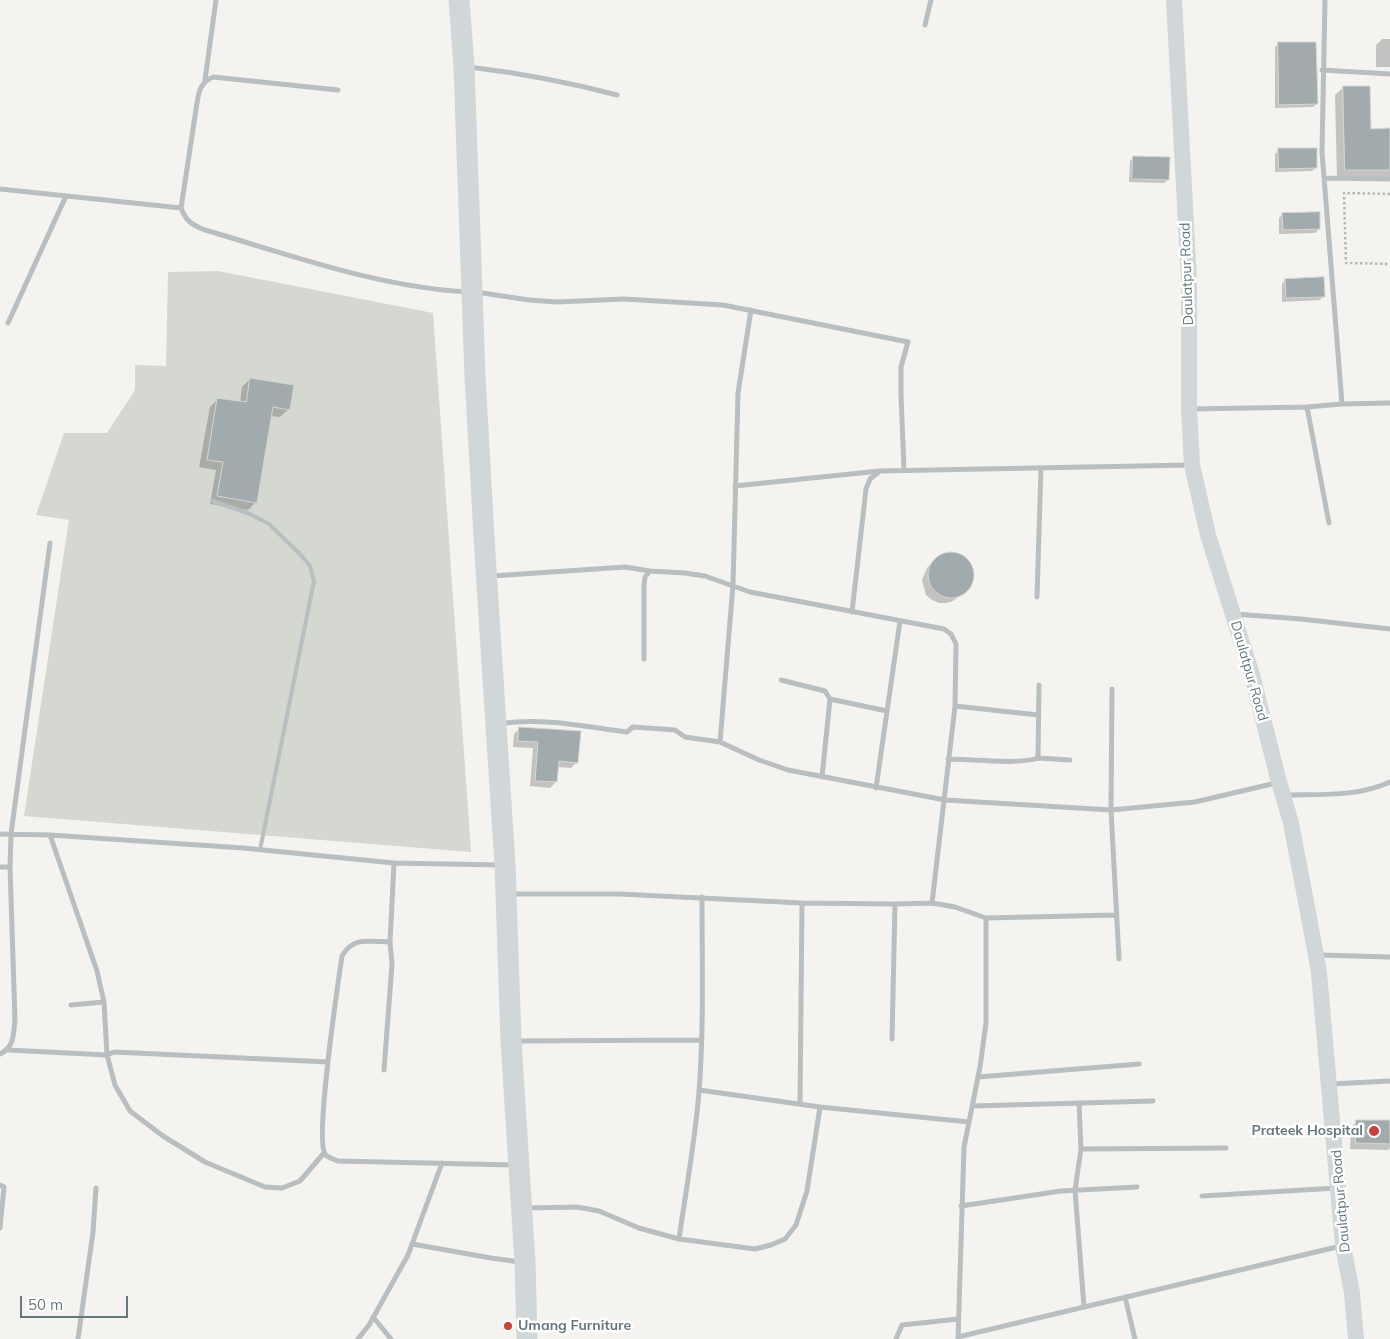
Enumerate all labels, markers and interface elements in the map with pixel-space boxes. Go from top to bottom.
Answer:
street label: Daulatpur Road [1177,222,1197,326]
street label: Daulatpur Road [1227,619,1271,723]
place label: Prateek Hospital [1251,1123,1363,1139]
marker: Prateek Hospital [1367,1124,1381,1138]
street label: Daulatpur Road [1328,1149,1354,1253]
scale bar [22,1286,130,1318]
text: 50 m [28,1295,63,1314]
place label: Umang Furniture [518,1318,631,1334]
marker: Umang Furniture [502,1320,514,1332]

